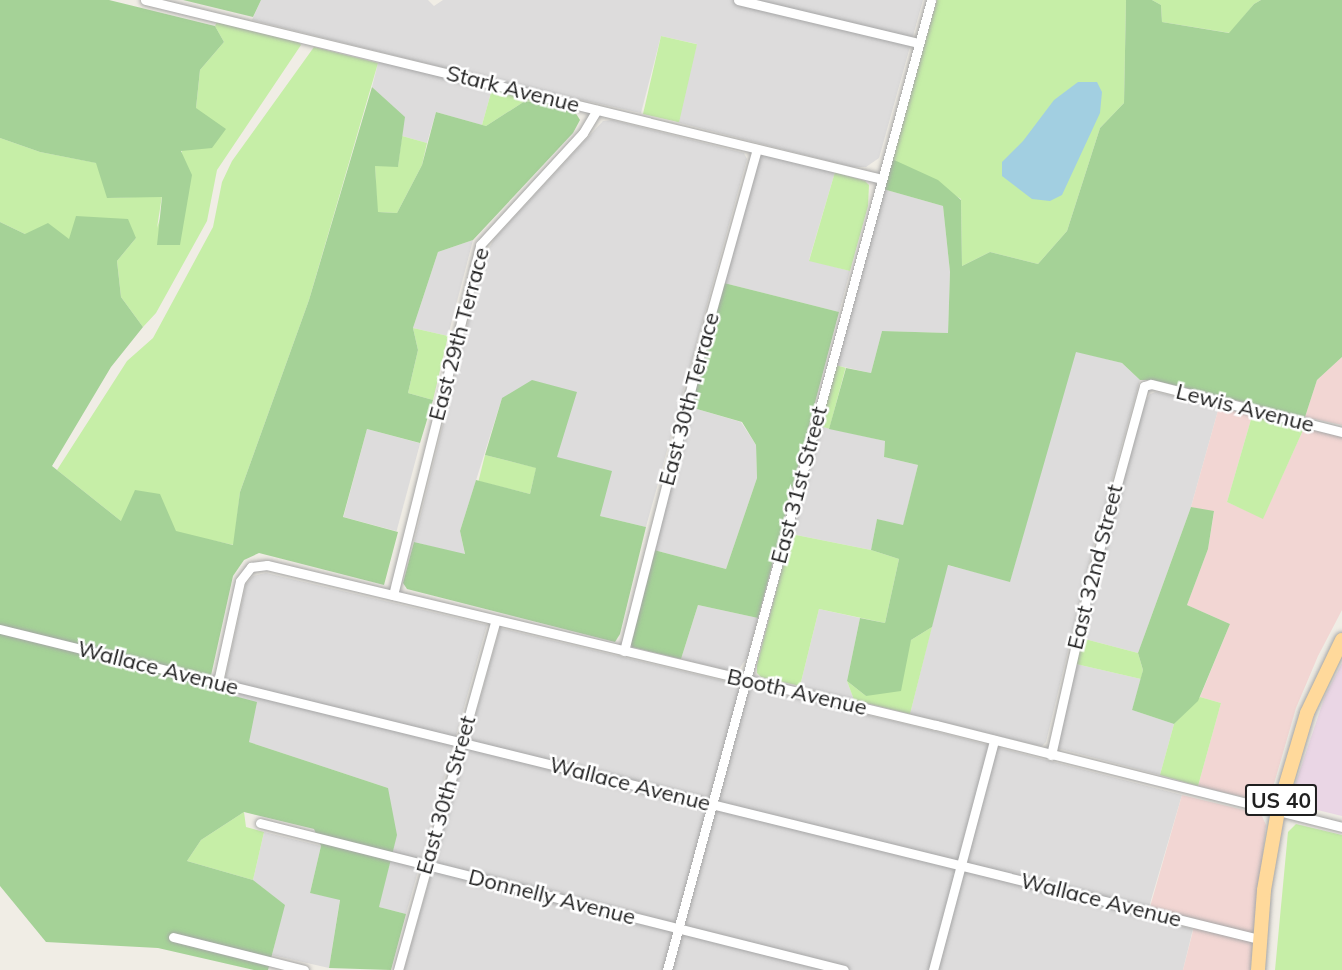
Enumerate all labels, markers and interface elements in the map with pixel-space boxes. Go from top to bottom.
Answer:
street label: Stark Avenue [444,60,582,118]
street label: East 29th Terrace [423,245,495,423]
street label: East 30th Terrace [653,310,725,488]
street label: Lewis Avenue [1173,378,1317,438]
street label: East 31st Street [765,403,833,567]
street label: East 32nd Street [1062,482,1128,652]
street label: Wallace Avenue [75,635,241,701]
street label: Booth Avenue [724,663,870,721]
street label: East 30th Street [411,713,481,877]
street label: Wallace Avenue [547,751,713,817]
road number: US 40 [1244,782,1318,818]
street label: Donnelly Avenue [466,863,638,931]
street label: Wallace Avenue [1018,867,1184,933]

